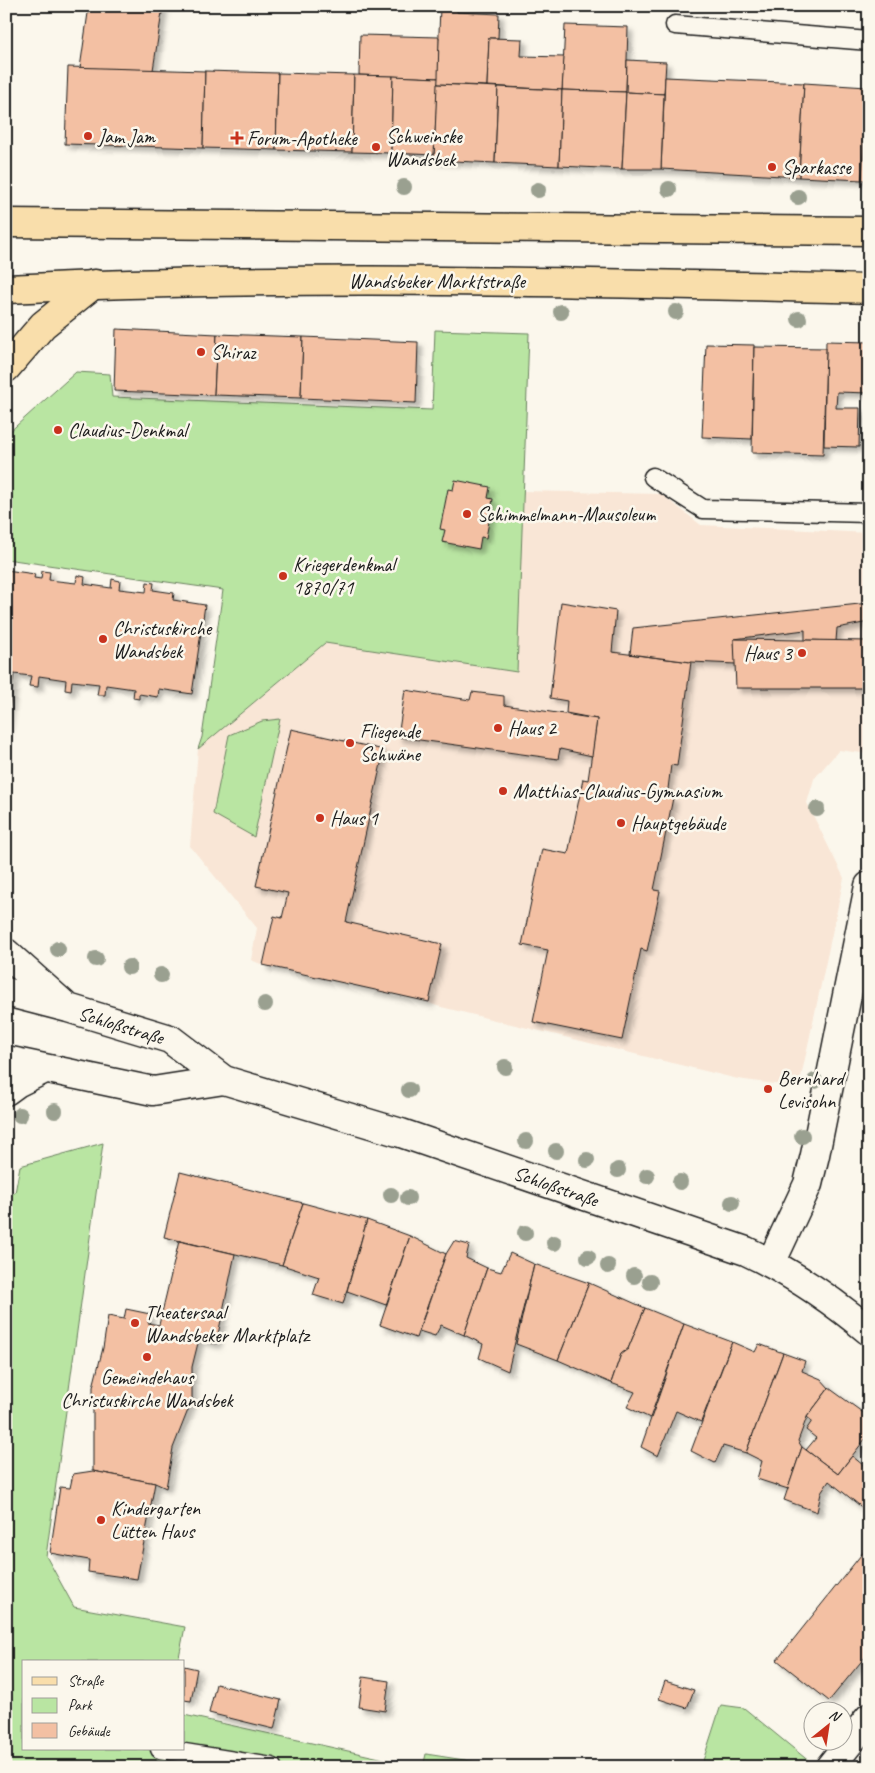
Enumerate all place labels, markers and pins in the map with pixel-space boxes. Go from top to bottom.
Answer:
place label: Jam Jam [97,124,157,149]
place label: Schweinske Wandsbek [386,124,463,172]
place label: Forum-Apotheke [247,126,358,151]
marker: Jam Jam [82,130,94,142]
marker: Forum-Apotheke [231,132,243,144]
marker: Schweinske Wandsbek [370,141,382,153]
place label: Sparkasse [782,155,852,180]
marker: Sparkasse [766,161,778,173]
place label: Shiraz [211,340,257,365]
marker: Shiraz [195,346,207,358]
place label: Claudius-Denkmal [68,418,190,443]
marker: Claudius-Denkmal [52,424,64,436]
place label: Schimmelmann-Mausoleum [477,502,656,527]
marker: Schimmelmann-Mausoleum [461,508,473,520]
place label: Kriegerdenkmal 1870/71 [293,552,398,600]
marker: Kriegerdenkmal 1870/71 [277,570,289,582]
place label: Christuskirche Wandsbek [113,616,213,664]
marker: Christuskirche Wandsbek [97,633,109,645]
place label: Haus 3 [744,641,794,666]
marker: Haus 3 [796,647,808,659]
place label: Haus 2 [508,716,558,741]
place label: Fliegende Schwäne [360,719,422,767]
marker: Haus 2 [492,722,504,734]
marker: Fliegende Schwäne [344,737,356,749]
place label: Matthias-Claudius-Gymnasium [513,779,724,804]
marker: Matthias-Claudius-Gymnasium [497,785,509,797]
place label: Haus 1 [330,806,379,831]
place label: Hauptgebäude [631,811,727,836]
marker: Haus 1 [314,812,326,824]
marker: Hauptgebäude [615,817,627,829]
place label: Bernhard Levisohn [778,1066,846,1114]
marker: Bernhard Levisohn [762,1083,774,1095]
place label: Theatersaal Wandsbeker Marktplatz [145,1300,312,1348]
marker: Theatersaal Wandsbeker Marktplatz [129,1317,141,1329]
marker: Gemeindehaus Christuskirche Wandsbek [141,1351,153,1363]
place label: Gemeindehaus Christuskirche Wandsbek [61,1365,234,1413]
place label: Kindergarten Lütten Haus [111,1496,201,1544]
marker: Kindergarten Lütten Haus [95,1514,107,1526]

